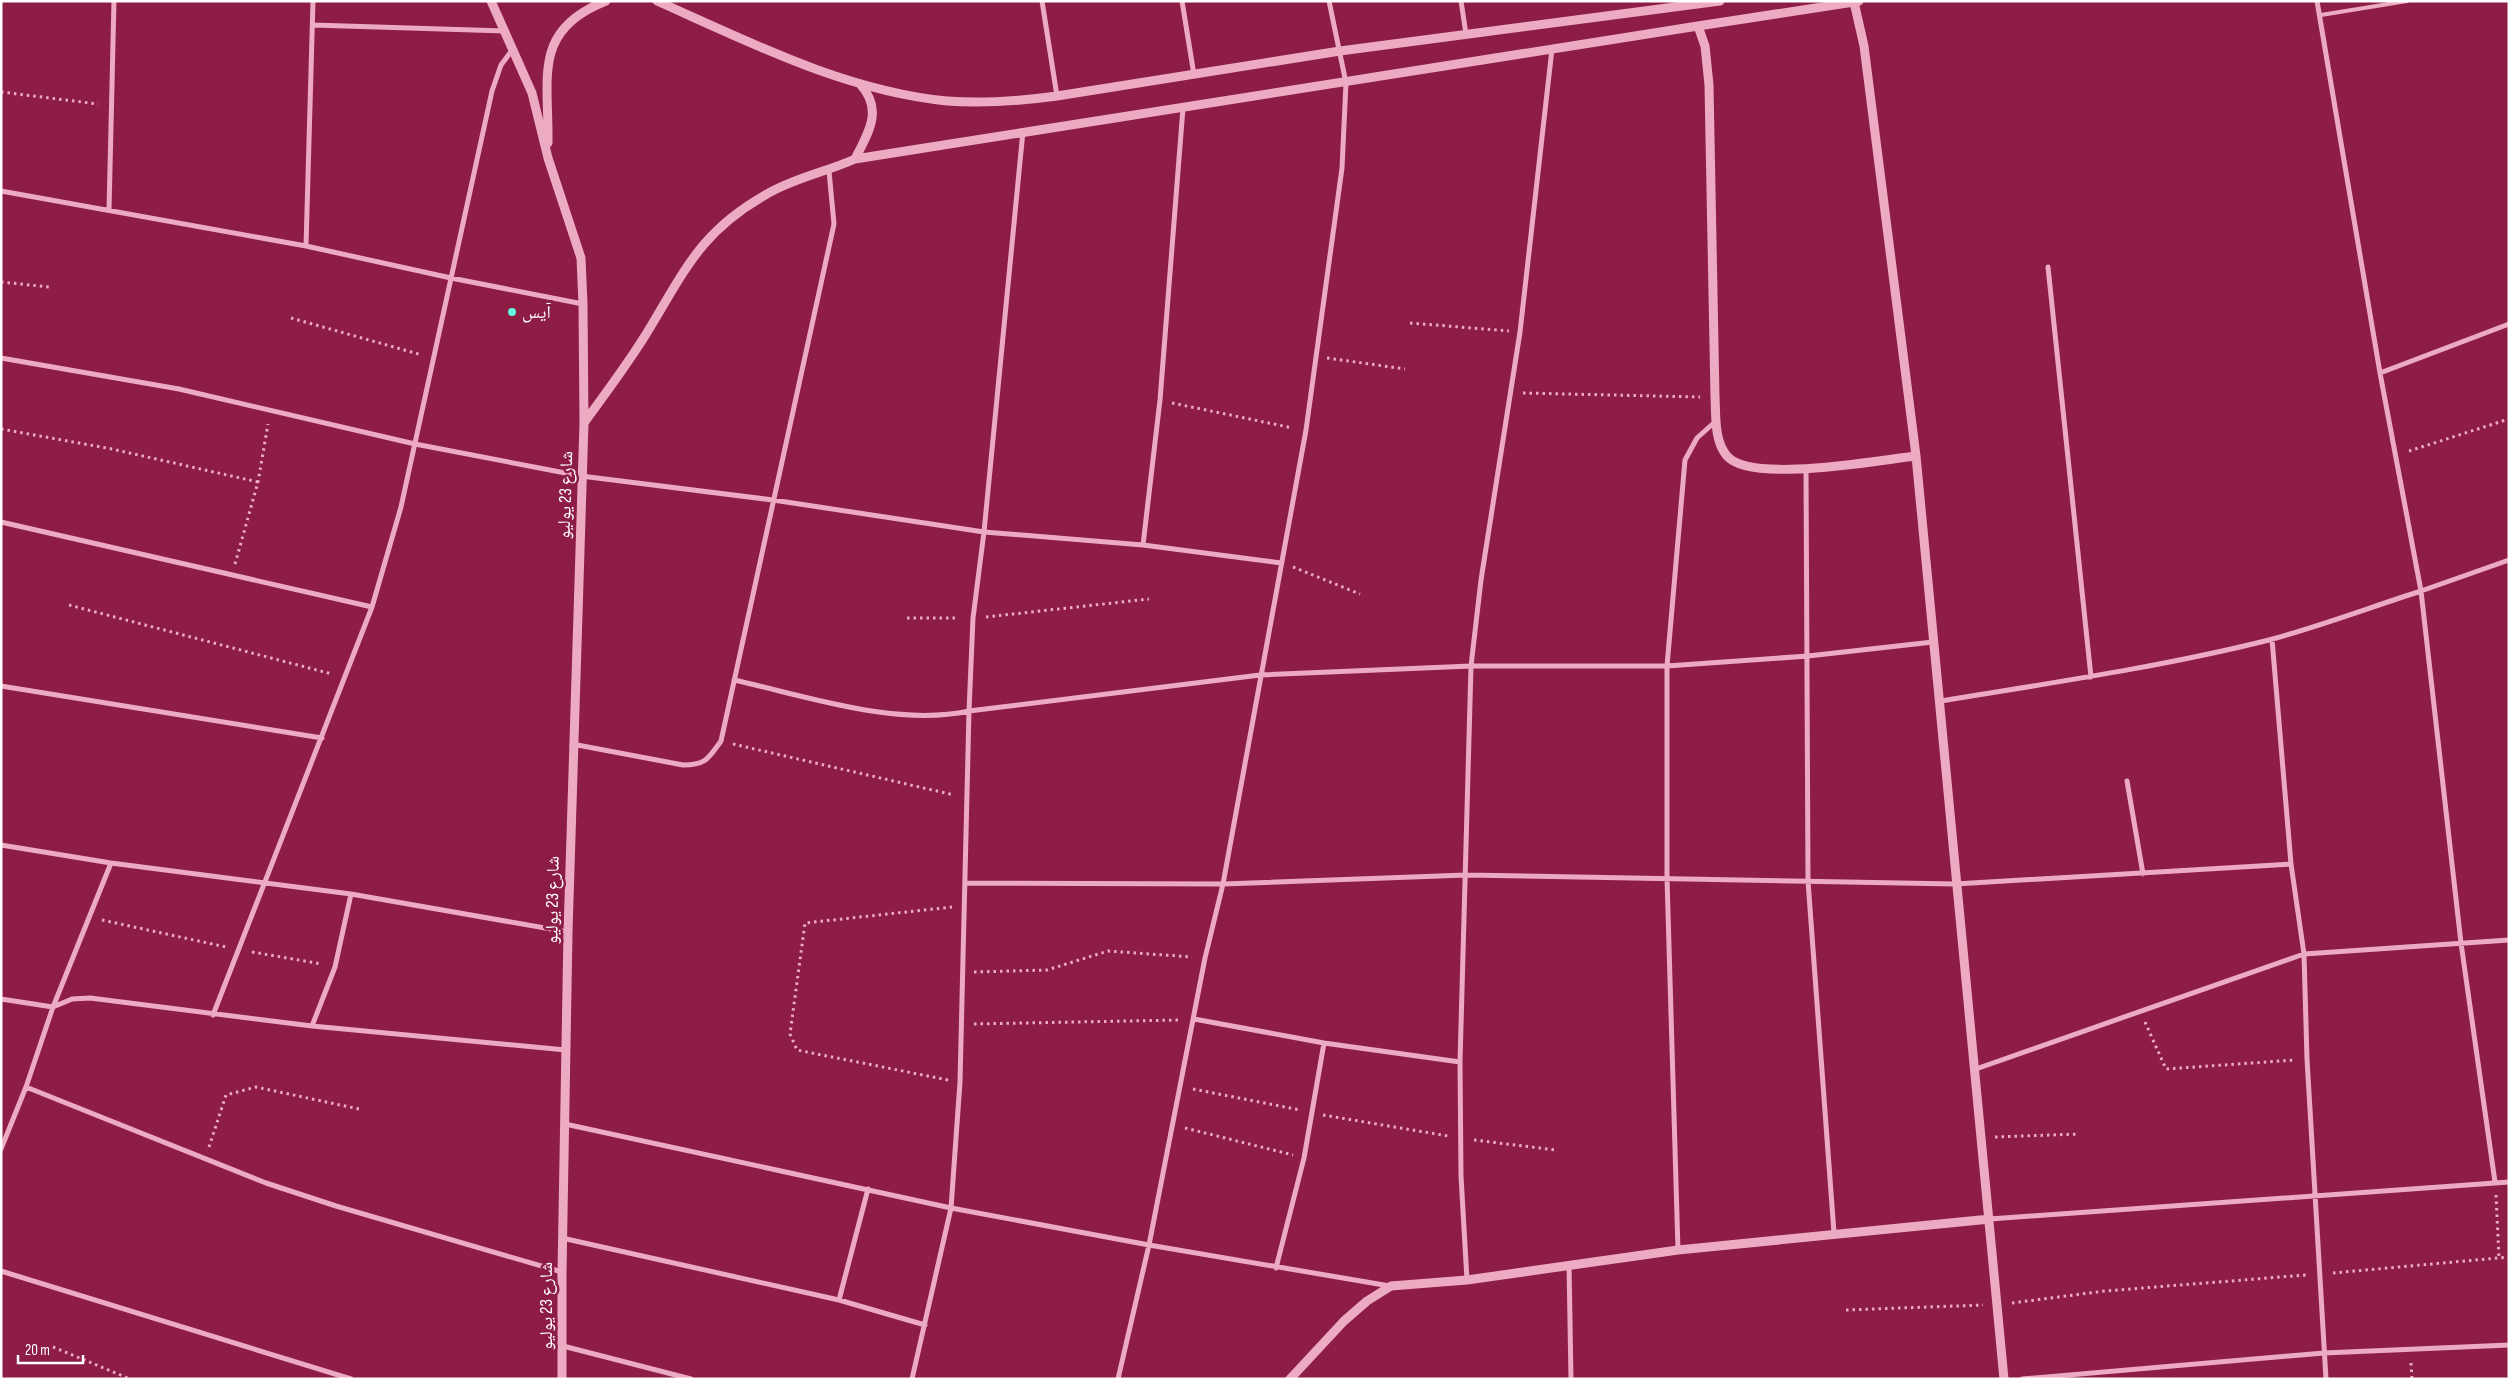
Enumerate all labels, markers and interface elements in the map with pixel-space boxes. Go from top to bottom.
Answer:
place label: آيس [522,302,551,323]
marker: آيس [506,306,518,318]
street label: شارع 23 يوليو [553,451,578,539]
street label: شارع 23 يوليو [541,856,564,944]
street label: شارع 23 يوليو [536,1262,557,1350]
scale bar [18,1332,82,1364]
text: 20 m [25,1341,50,1360]

